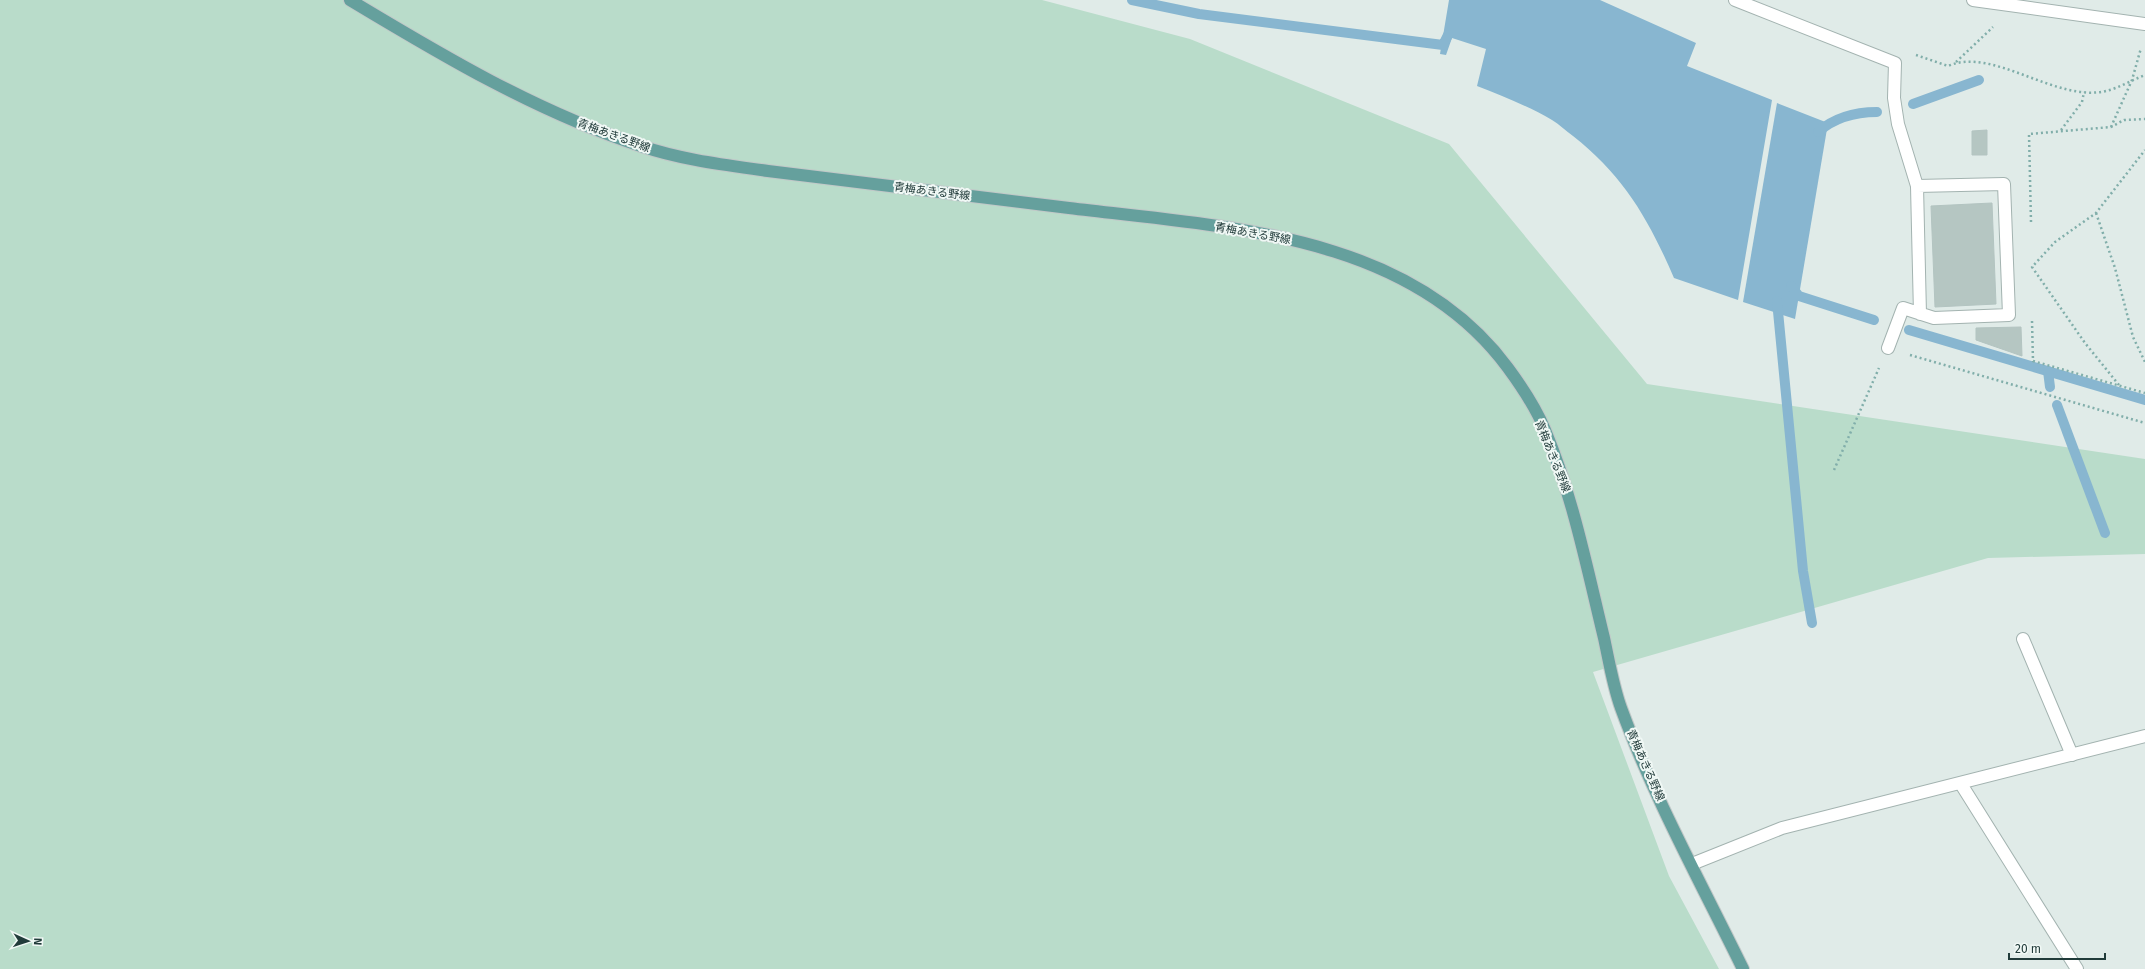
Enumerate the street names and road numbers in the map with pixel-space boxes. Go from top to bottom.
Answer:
street label: 青梅あきる野線 [576,116,652,155]
street label: 青梅あきる野線 [893,180,971,203]
street label: 青梅あきる野線 [1214,220,1292,247]
street label: 青梅あきる野線 [1532,418,1573,494]
street label: 青梅あきる野線 [1624,727,1667,803]

